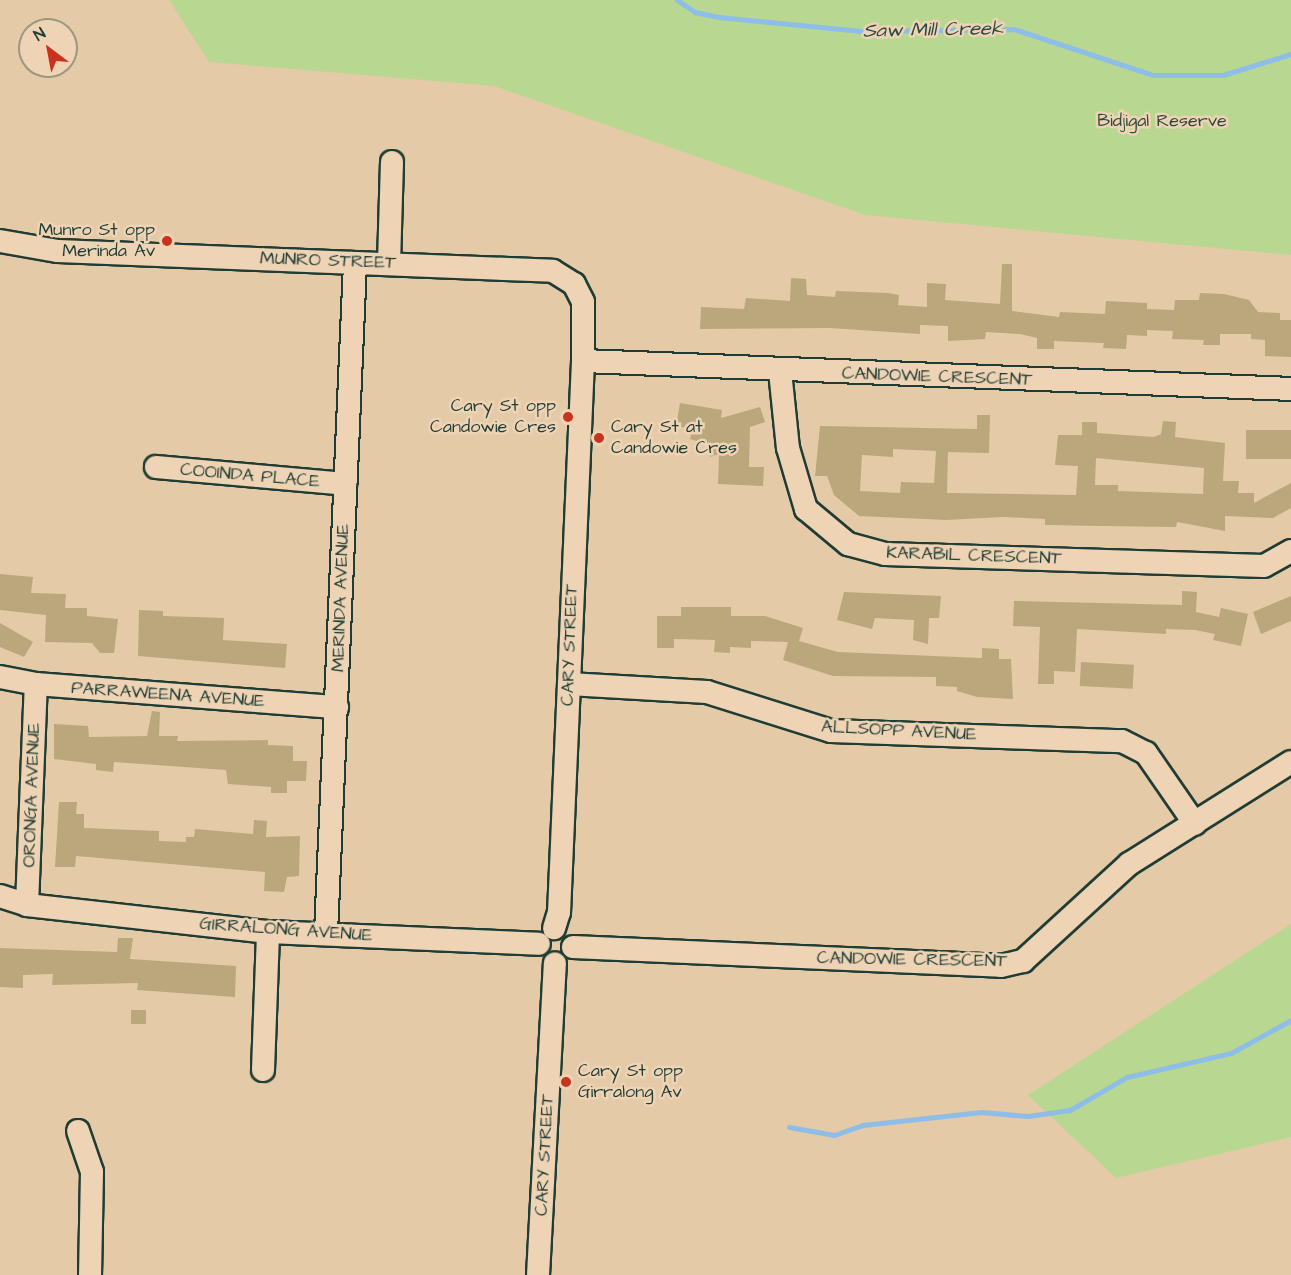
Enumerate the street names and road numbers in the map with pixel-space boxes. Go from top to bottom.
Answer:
street label: MUNRO STREET [259,248,397,274]
street label: CANDOWIE CRESCENT [841,363,1033,391]
street label: COOINDA PLACE [179,459,321,493]
street label: MERINDA AVENUE [328,524,354,672]
street label: KARABIL CRESCENT [886,542,1062,570]
street label: CARY STREET [557,584,583,706]
street label: PARRAWEENA AVENUE [70,677,266,713]
street label: ALLSOPP AVENUE [821,716,977,746]
street label: ORONGA AVENUE [19,722,45,868]
street label: GIRRALONG AVENUE [199,913,373,947]
street label: CANDOWIE CRESCENT [817,948,1007,972]
street label: CARY STREET [531,1093,559,1217]

